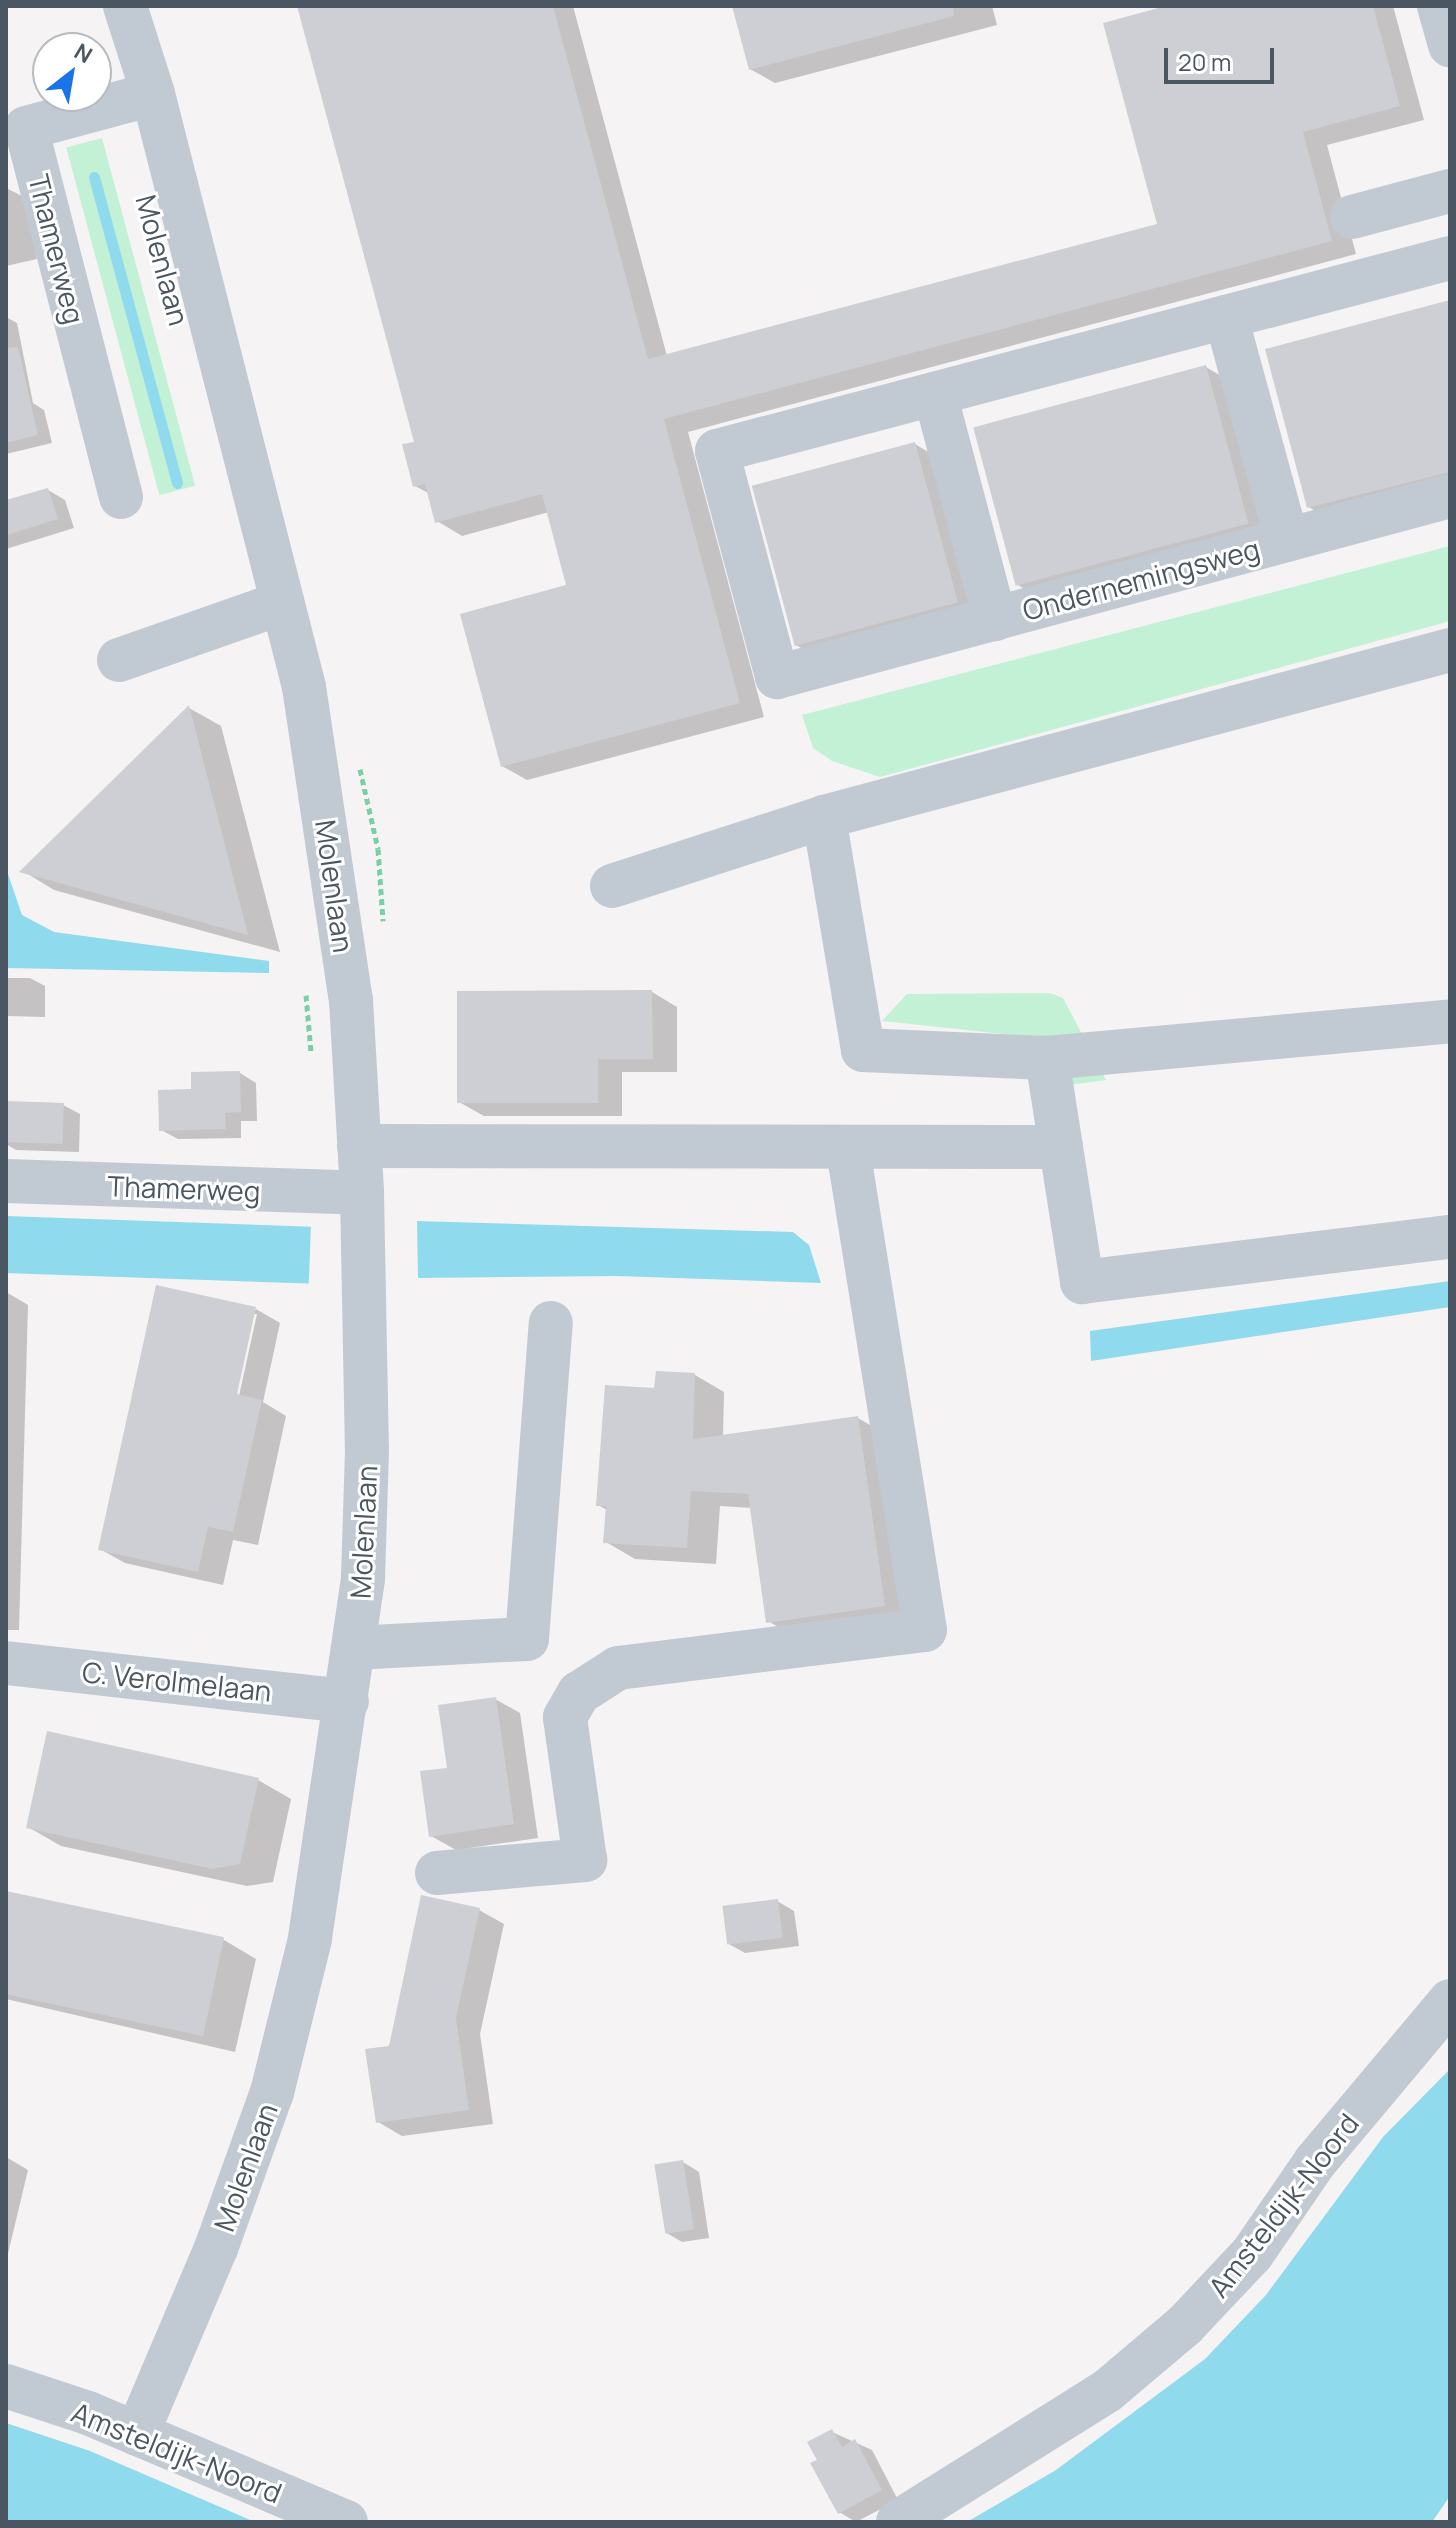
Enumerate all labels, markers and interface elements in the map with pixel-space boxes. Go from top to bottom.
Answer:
north arrow [32,32,112,112]
scale bar [1168,32,1278,82]
text: N [69,36,98,70]
text: 20 m [1178,45,1231,78]
street label: Thamerweg [22,171,92,327]
street label: Molenlaan [129,191,197,329]
street label: Ondernemingsweg [1019,531,1263,627]
street label: Molenlaan [309,818,361,954]
street label: Thamerweg [107,1169,261,1207]
street label: Molenlaan [343,1464,383,1600]
street label: C. Verolmelaan [81,1654,273,1708]
street label: Molenlaan [206,2099,284,2235]
street label: Amsteldijk-Noord [1201,2107,1365,2303]
street label: Amsteldijk-Noord [67,2395,287,2509]

